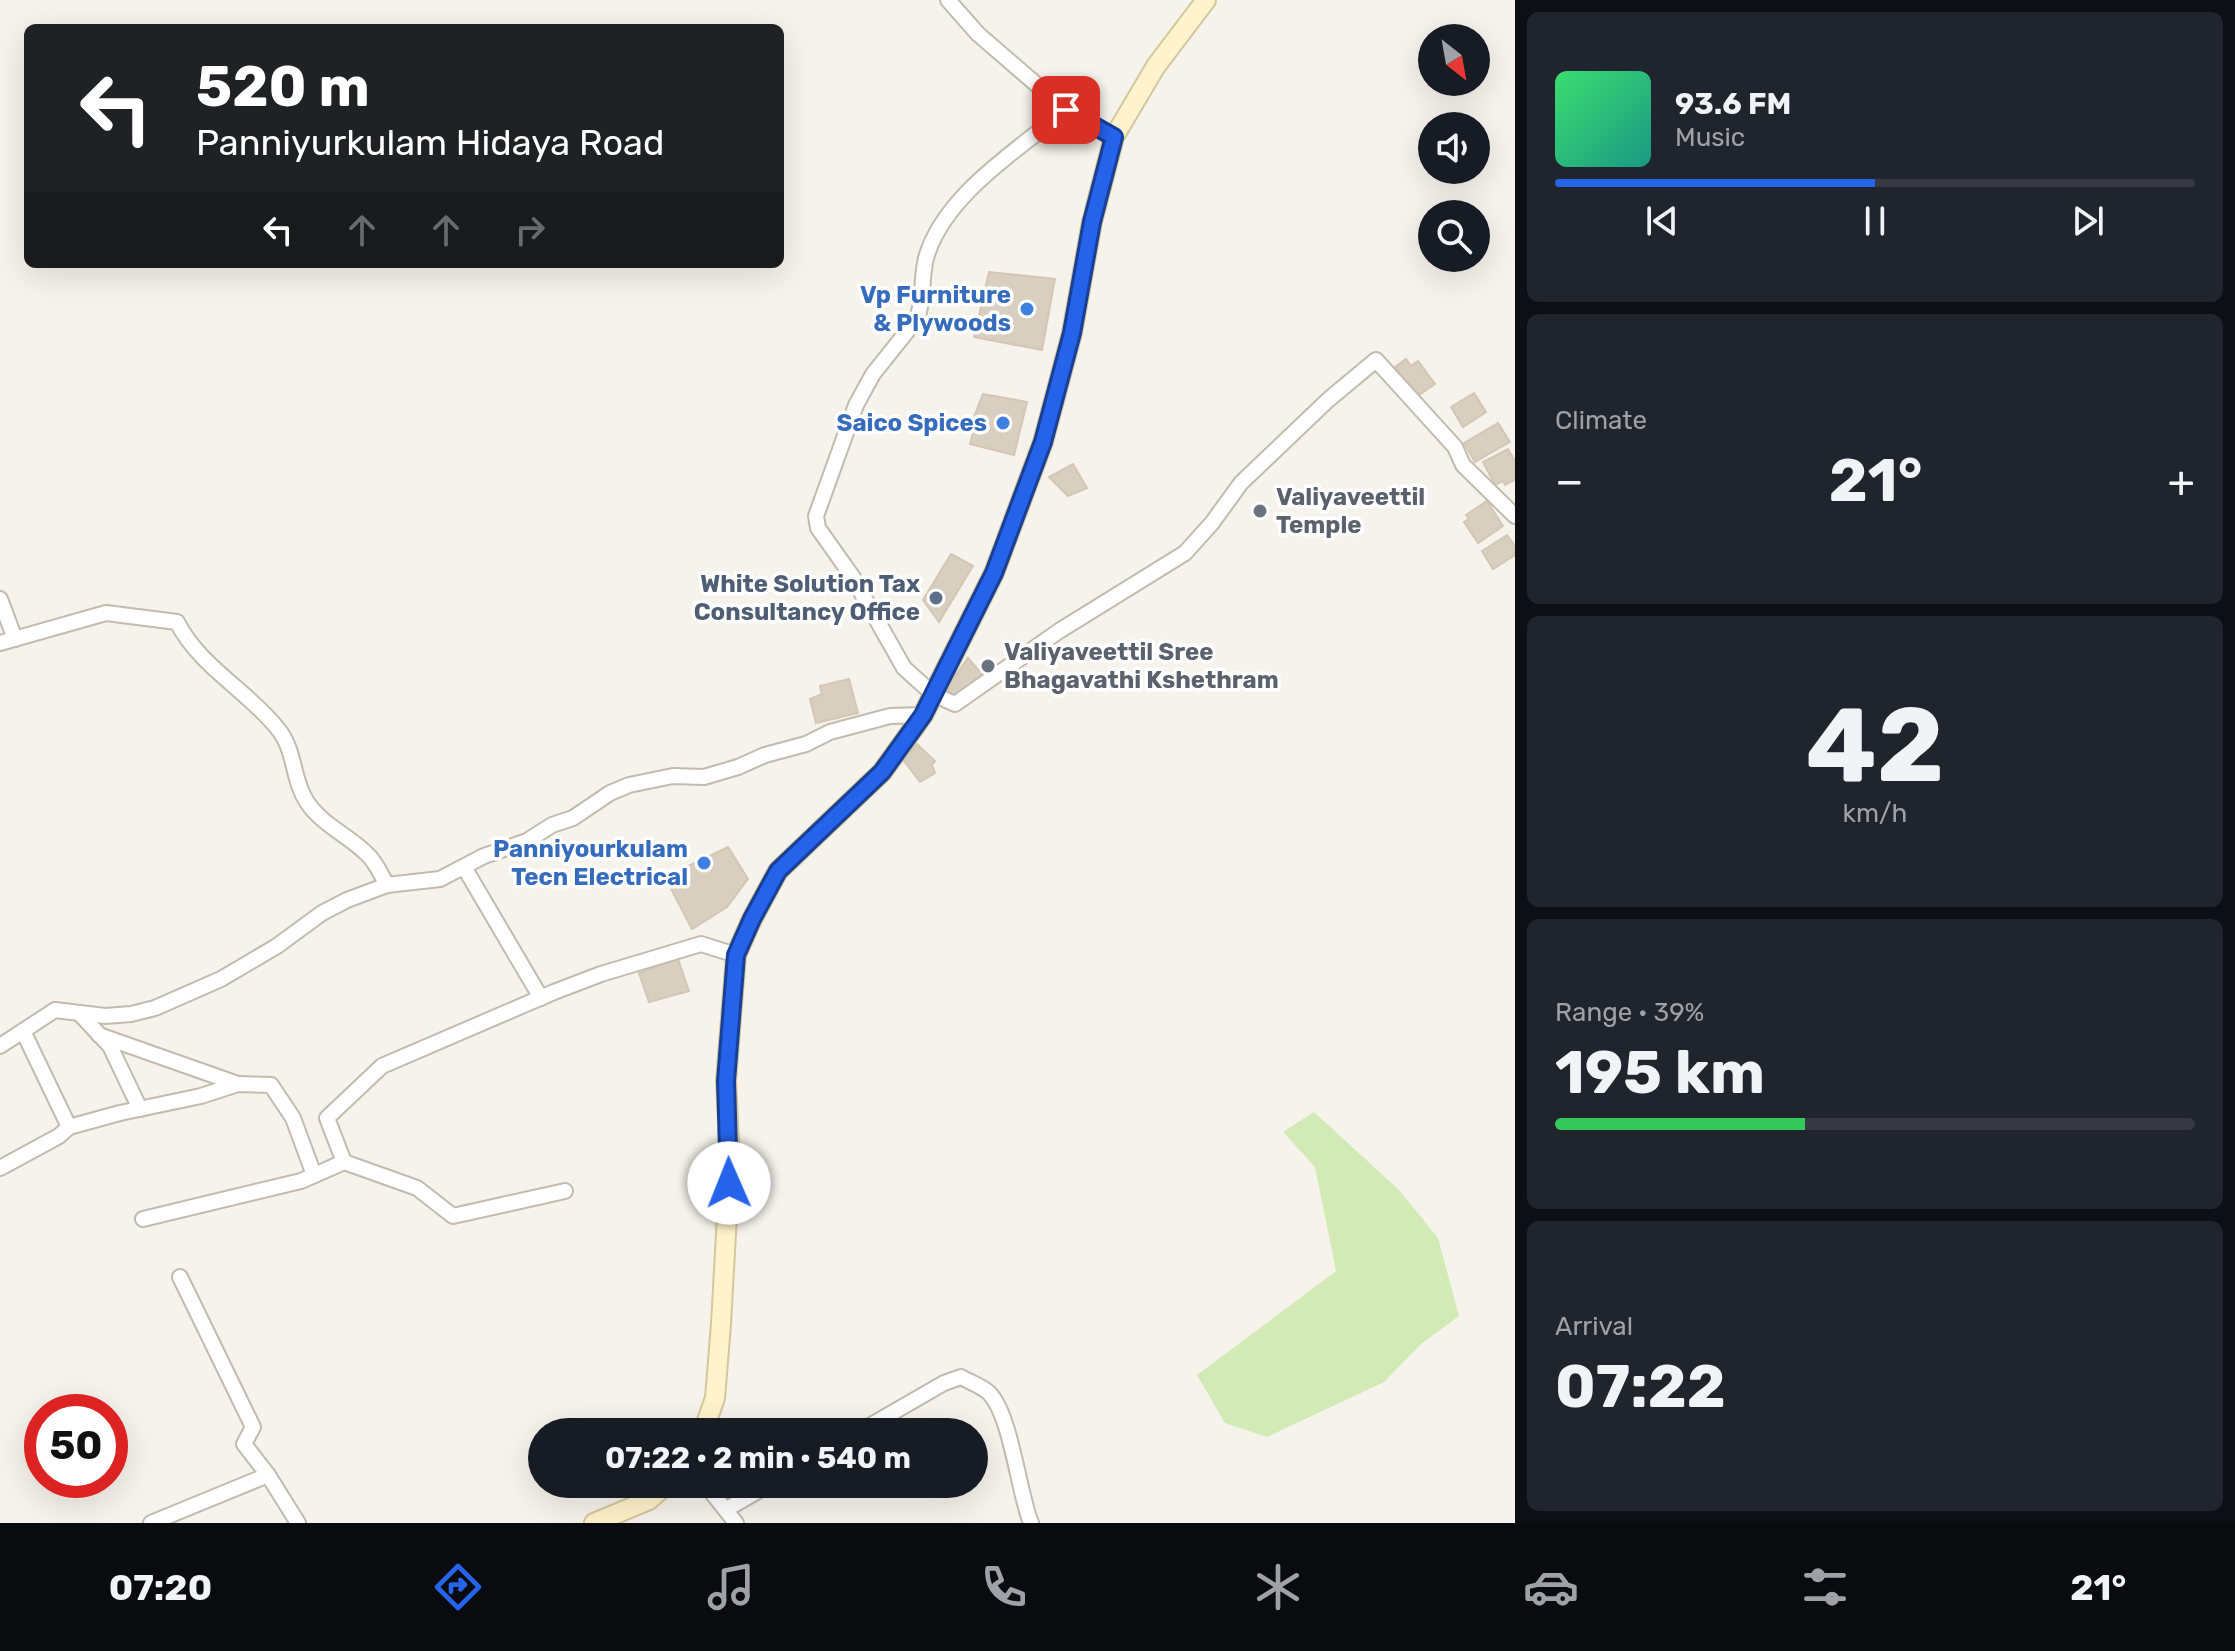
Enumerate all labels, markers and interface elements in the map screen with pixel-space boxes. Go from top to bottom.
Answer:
north arrow [1418,24,1490,96]
map controls [1418,24,1490,272]
text: 520 m [196,54,370,120]
icon: left [64,56,168,160]
pin [1032,76,1100,144]
text: 93.6 FM [1675,86,1791,122]
icon: arrive [1044,88,1088,132]
button: sound [1418,112,1490,184]
text: Panniyurkulam Hidaya Road [196,121,664,164]
text: Music [1675,122,1745,153]
icon: previous [1640,199,1684,243]
icon: pause [1853,199,1897,243]
icon: next [2066,199,2110,243]
button: search [1418,200,1490,272]
icon: left [256,208,300,252]
icon: ahead [340,208,384,252]
icon: ahead [424,208,468,252]
icon: right [508,208,552,252]
place label: Vp Furniture & Plywoods [860,281,1011,337]
marker: Vp Furniture & Plywoods [1018,300,1036,318]
text: Climate [1555,405,1647,436]
place label: Saico Spices [837,409,987,437]
marker: Saico Spices [994,414,1012,432]
text: 21° [1829,445,1922,516]
text: − [1555,455,1584,507]
text: + [2168,455,2195,507]
place label: Valiyaveettil Temple [1276,483,1425,539]
marker: Valiyaveettil Temple [1251,502,1269,520]
place label: White Solution Tax Consultancy Office [694,570,920,626]
marker: White Solution Tax Consultancy Office [927,589,945,607]
place label: Valiyaveettil Sree Bhagavathi Kshethram [1004,638,1279,694]
marker: Valiyaveettil Sree Bhagavathi Kshethram [979,657,997,675]
text: 42 [1806,684,1944,807]
text: km/h [1843,798,1907,829]
place label: Panniyourkulam Tecn Electrical [493,835,688,891]
marker: Panniyourkulam Tecn Electrical [695,854,713,872]
text: Range · 39% [1555,997,1704,1028]
text: 195 km [1555,1037,1765,1108]
position arrow [687,1141,771,1225]
text: Arrival [1555,1311,1633,1342]
text: 07:22 [1555,1351,1726,1422]
speed limit sign: 50 [24,1394,128,1498]
text: 07:22 · 2 min · 540 m [605,1440,911,1476]
icon: directions [430,1559,486,1615]
icon: music [703,1559,759,1615]
icon: phone [976,1559,1032,1615]
icon: climate [1250,1559,1306,1615]
icon: car [1523,1559,1579,1615]
icon: filters [1797,1559,1853,1615]
text: 07:20 [109,1566,212,1609]
text: 21° [2070,1566,2126,1609]

